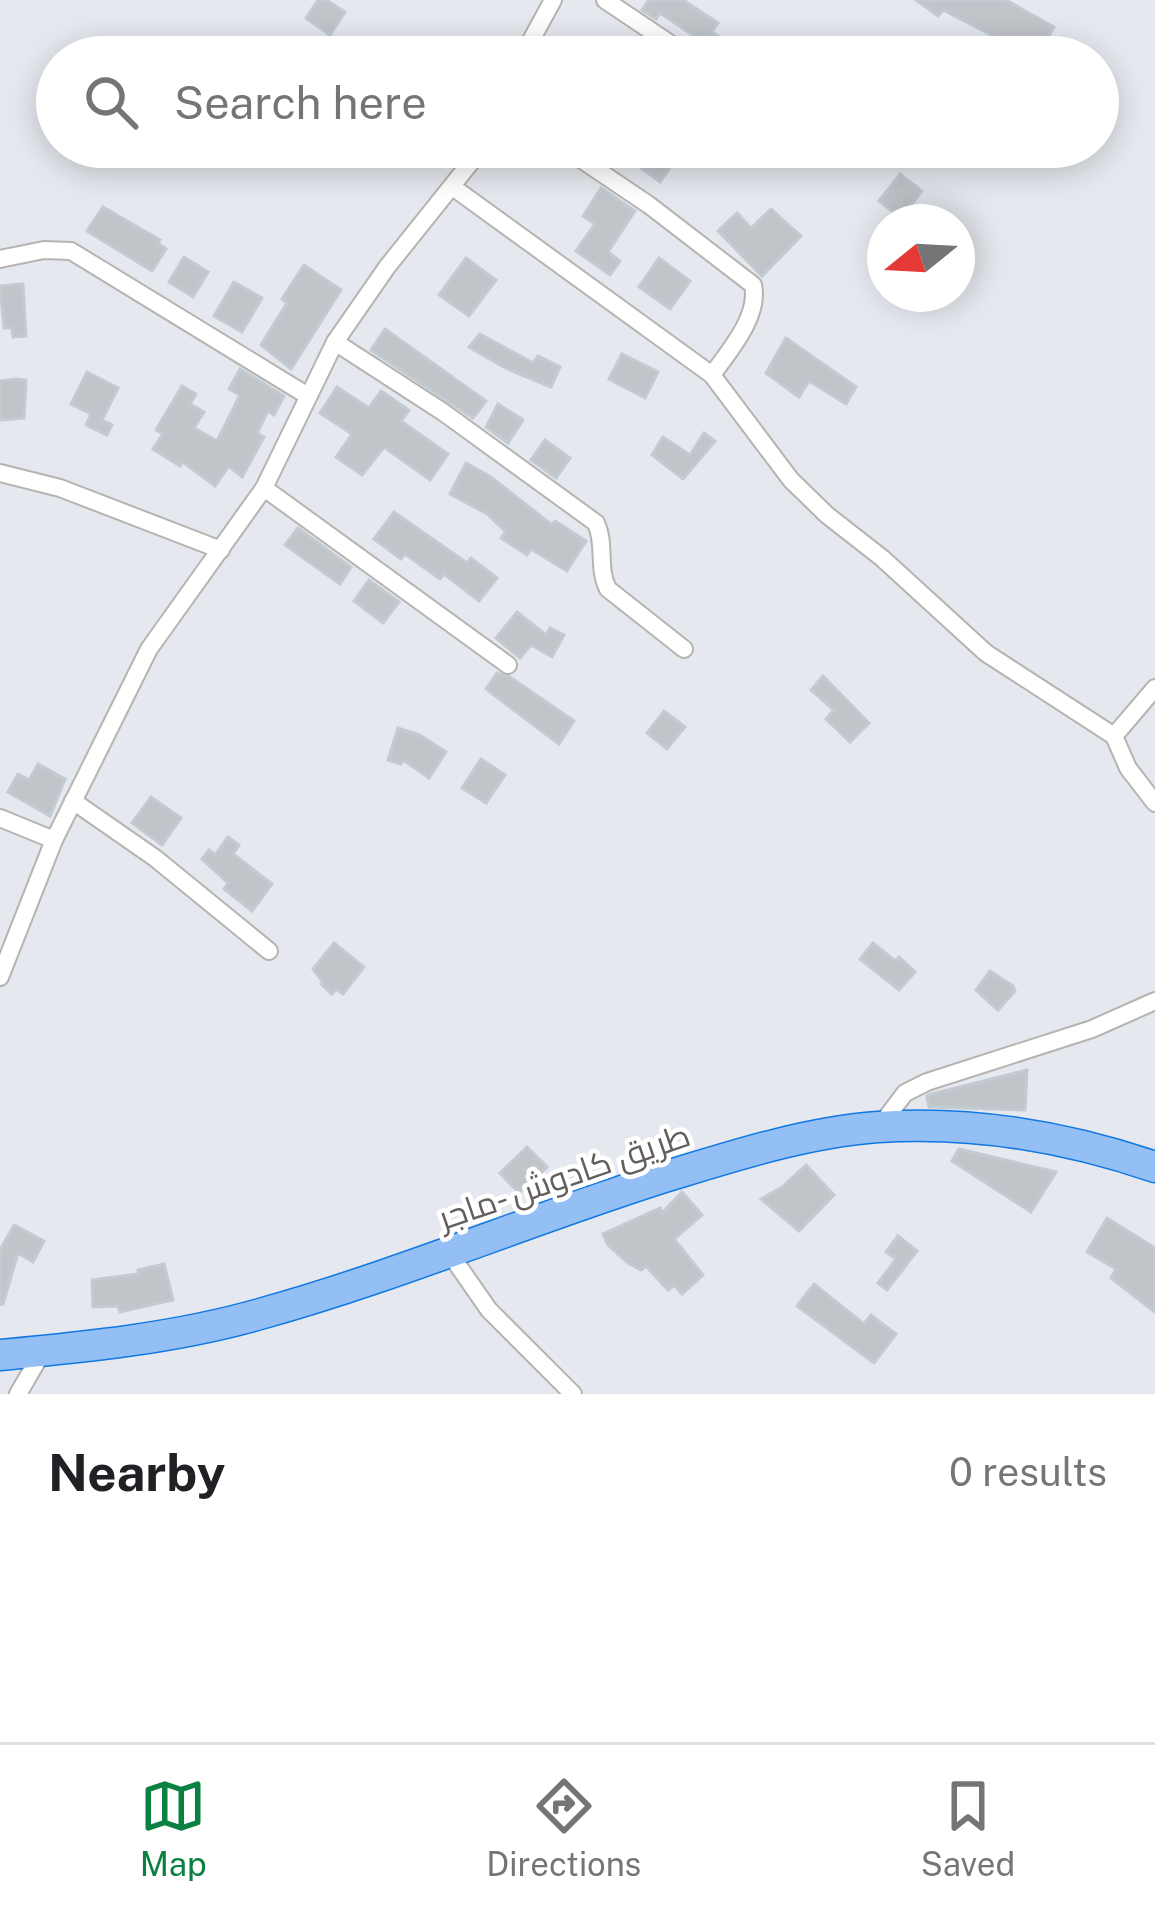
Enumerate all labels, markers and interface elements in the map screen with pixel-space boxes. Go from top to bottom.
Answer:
search box [36,36,1119,168]
icon: search [78,69,144,135]
text: Search here [174,76,427,129]
north arrow [867,204,975,312]
street label: طريق كادوش -ماجر [431,1115,695,1239]
text: Nearby [48,1443,225,1502]
text: 0 results [949,1449,1107,1495]
tab: Map [140,1773,207,1883]
tab: Directions [486,1773,641,1883]
tab: Saved [921,1773,1015,1883]

